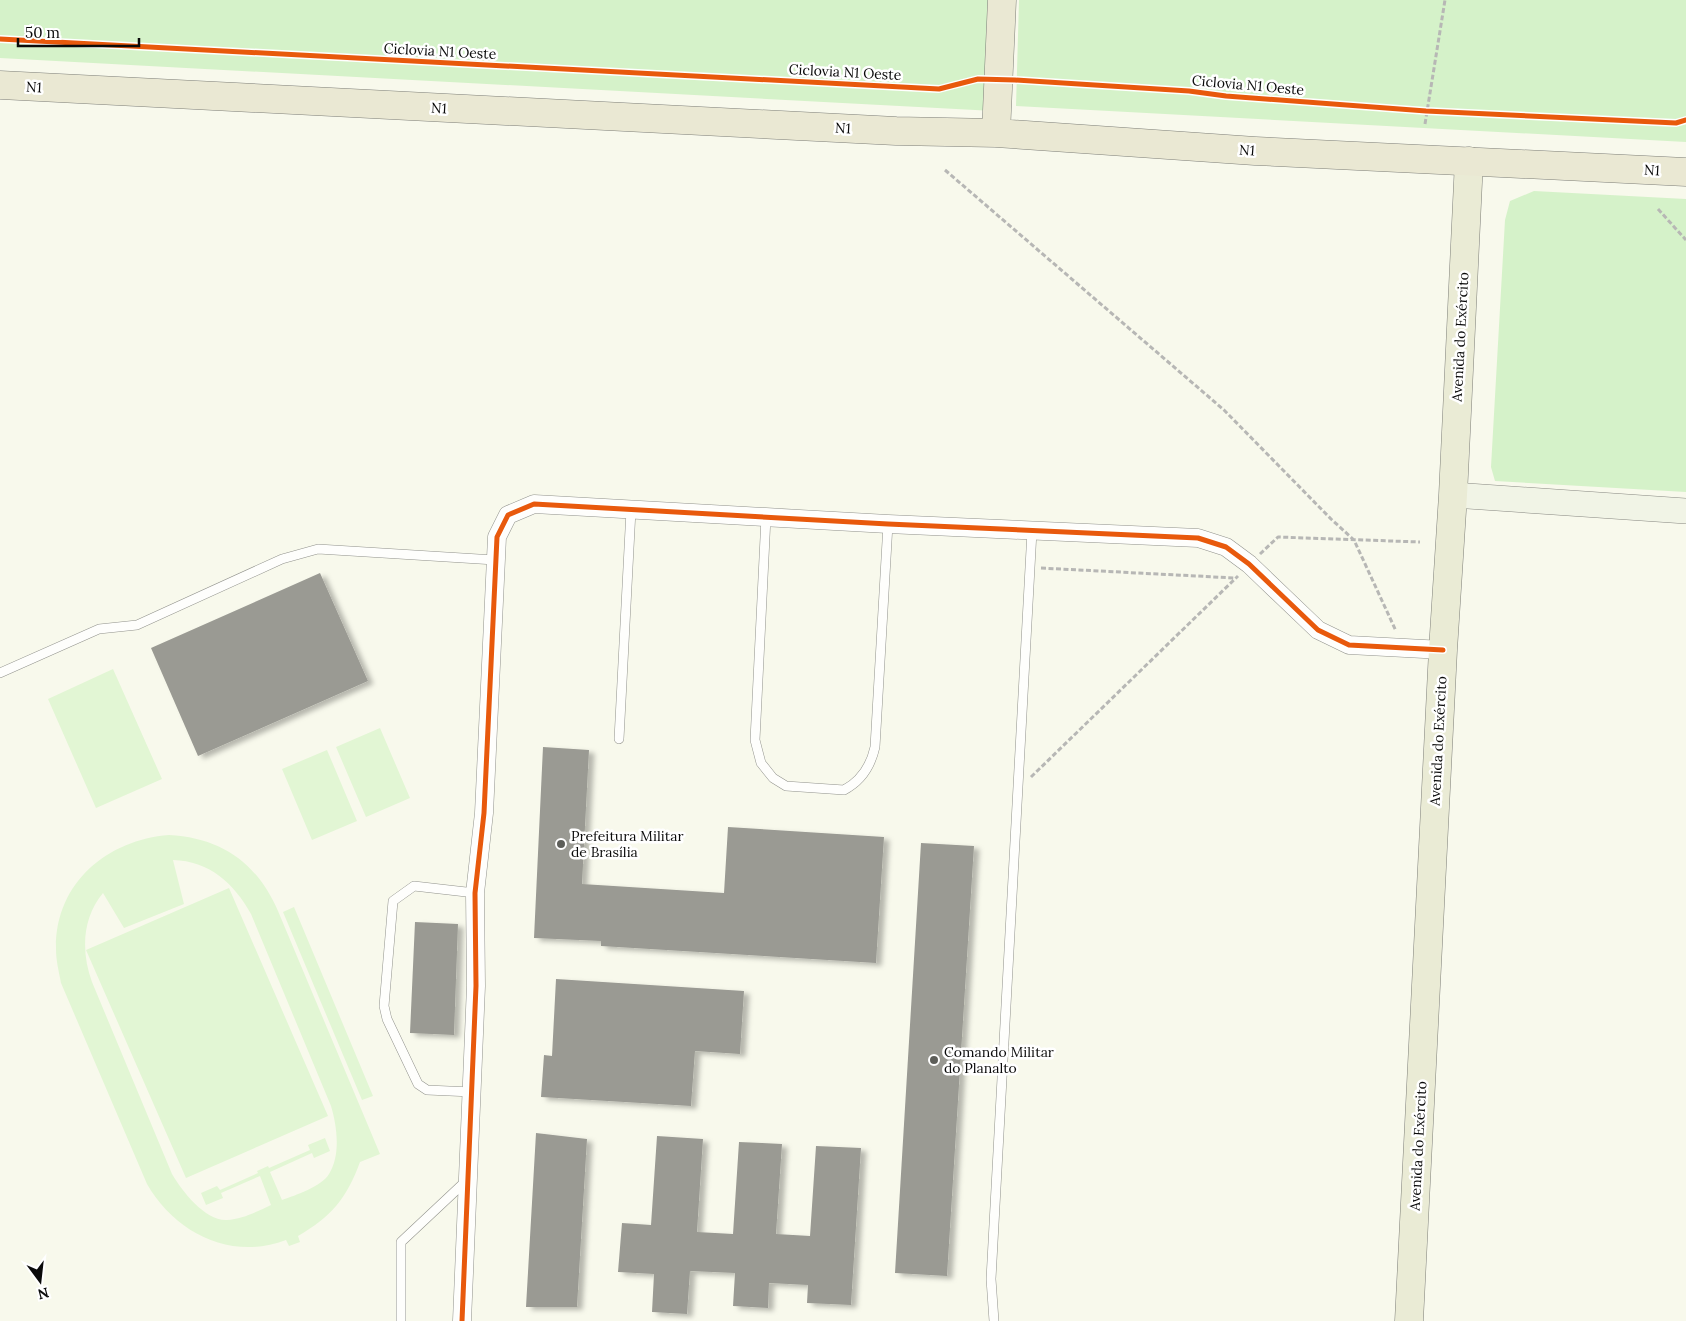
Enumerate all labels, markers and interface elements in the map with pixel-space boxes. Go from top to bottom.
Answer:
scale bar [18,15,139,47]
text: 50 m [25,23,60,42]
street label: Ciclovia N1 Oeste [383,39,497,63]
street label: Ciclovia N1 Oeste [788,60,902,84]
street label: Ciclovia N1 Oeste [1191,71,1305,99]
street label: N1 [26,78,42,96]
street label: N1 [431,99,447,117]
street label: N1 [835,119,851,137]
street label: N1 [1239,140,1255,160]
street label: N1 [1644,161,1660,179]
street label: Avenida do Exército [1448,272,1472,403]
street label: Avenida do Exército [1426,676,1450,807]
place label: Prefeitura Militar de Brasília [571,827,684,861]
marker: Prefeitura Militar de Brasília [555,838,567,850]
place label: Comando Militar do Planalto [944,1043,1054,1077]
marker: Comando Militar do Planalto [928,1054,940,1066]
street label: Avenida do Exército [1406,1081,1430,1212]
north arrow [15,1256,65,1306]
text: N [36,1283,51,1304]

